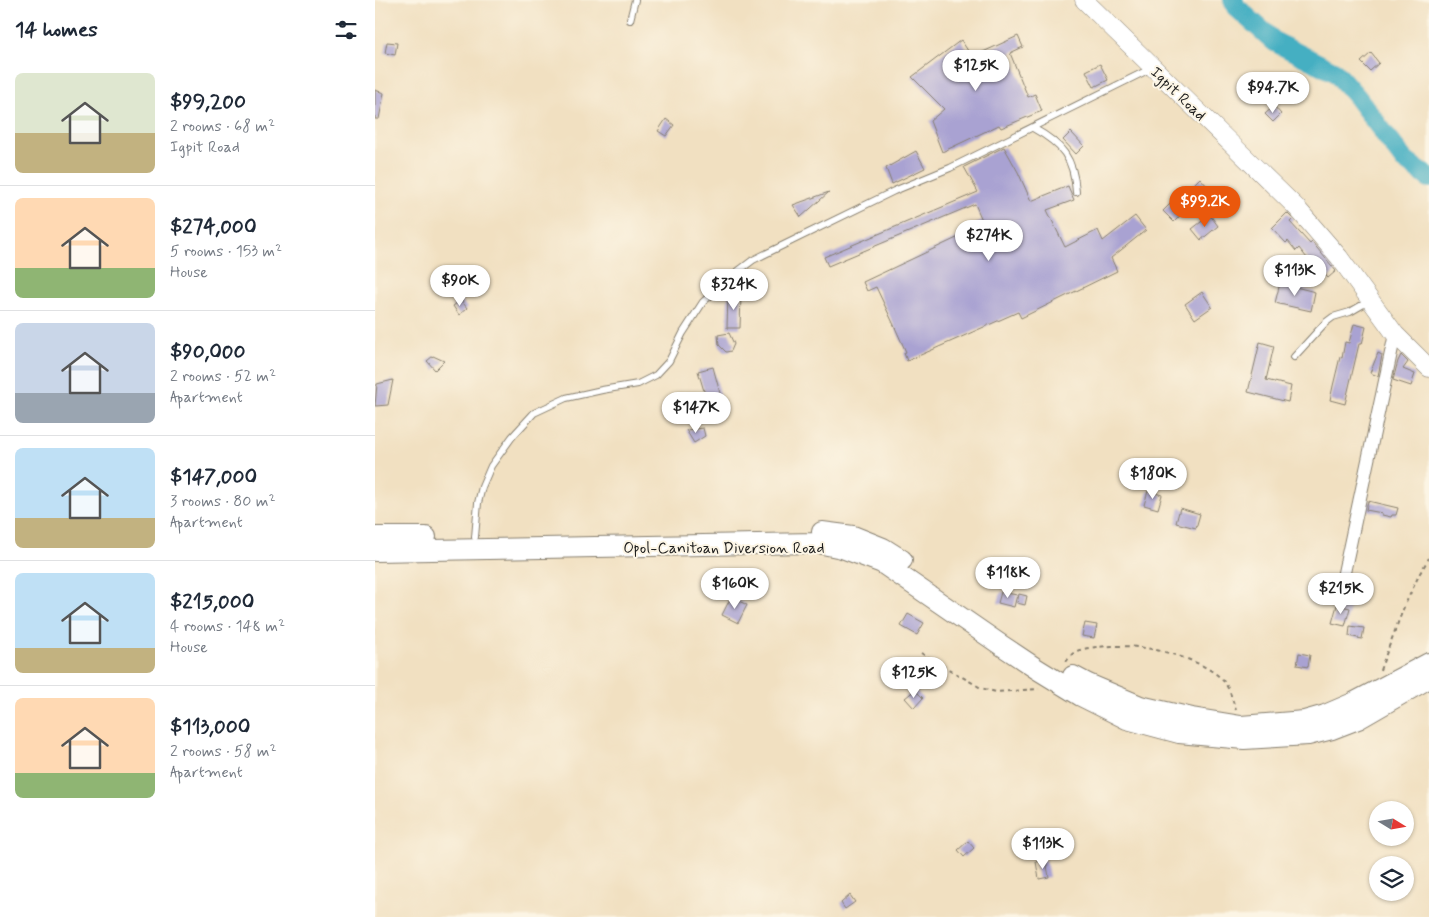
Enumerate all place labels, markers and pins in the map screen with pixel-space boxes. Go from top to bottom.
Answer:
pin: $125K [941,49,1011,92]
pin: $94.7K [1232,72,1314,114]
pin: $99.2K [1164,186,1246,228]
pin: $274K [954,220,1024,262]
pin: $113K [1260,254,1330,297]
pin: $90K [430,264,490,307]
pin: $324K [699,268,769,311]
pin: $147K [661,392,731,434]
pin: $180K [1118,458,1188,500]
pin: $118K [973,556,1043,599]
pin: $160K [700,568,770,610]
pin: $215K [1306,572,1376,615]
pin: $125K [879,656,949,699]
pin: $113K [1008,828,1078,870]

